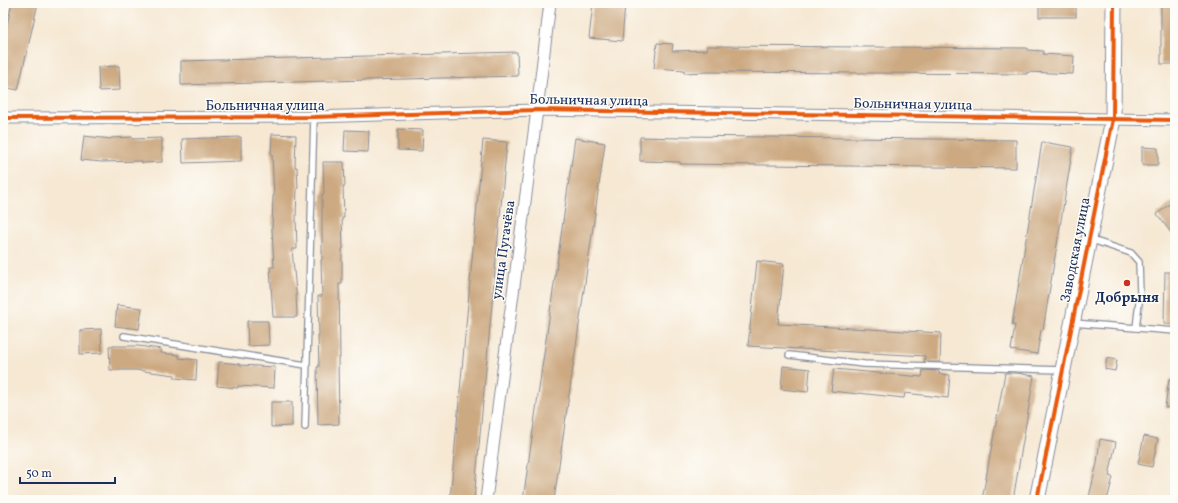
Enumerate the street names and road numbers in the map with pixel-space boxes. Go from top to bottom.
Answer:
street label: Больничная улица [529,90,649,112]
street label: Больничная улица [853,94,973,116]
street label: Больничная улица [205,97,325,116]
street label: Заводская улица [1056,196,1096,304]
street label: улица Пугачёва [488,199,520,301]

